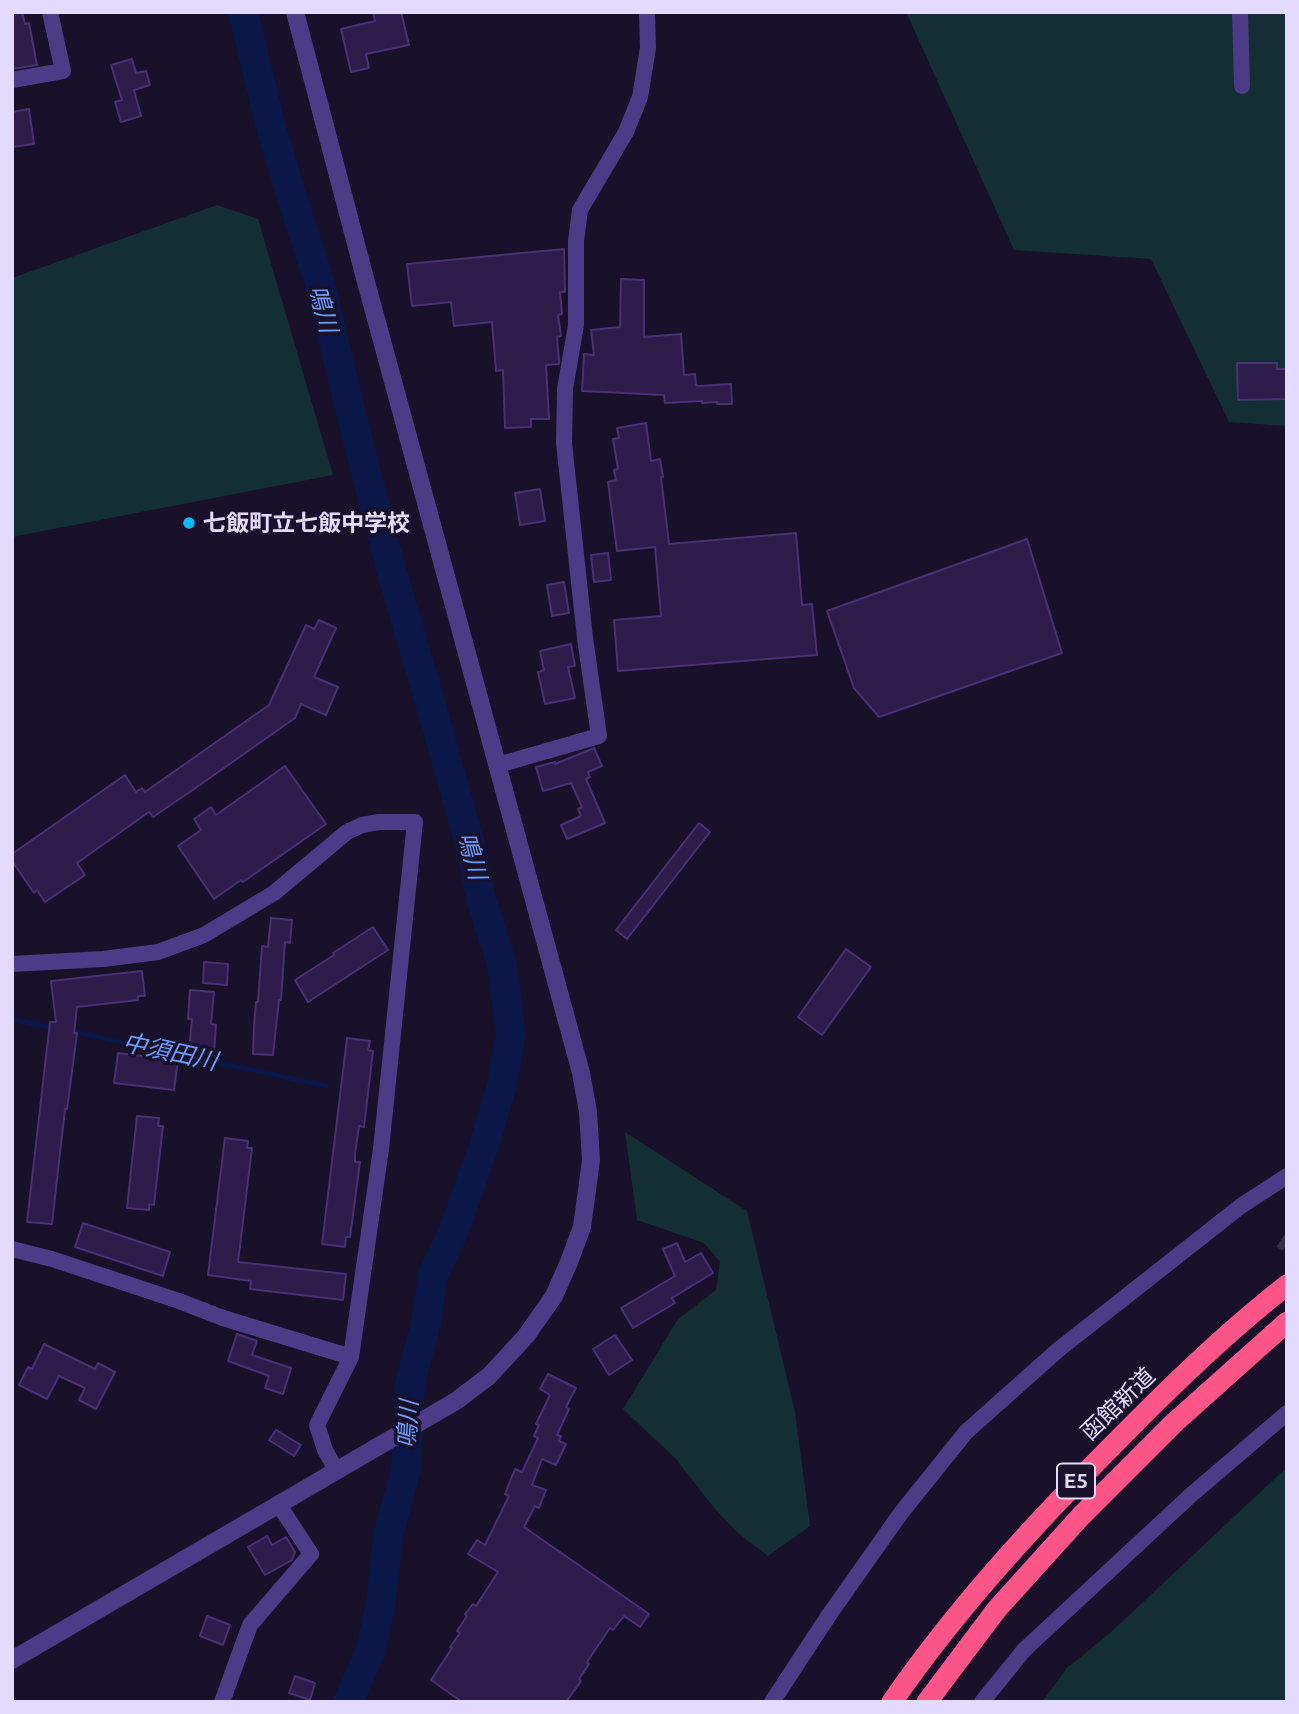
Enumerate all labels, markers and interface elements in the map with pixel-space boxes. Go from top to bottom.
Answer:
water label: 鳴川 [303,282,343,336]
place label: 七飯町立七飯中学校 [203,509,410,537]
marker: 七飯町立七飯中学校 [181,515,197,531]
water label: 鳴川 [452,829,492,883]
water label: 中須田川 [120,1028,220,1076]
street label: 函館新道 [1075,1362,1161,1446]
water label: 鳴川 [392,1399,424,1449]
road number: E5 [1057,1464,1095,1498]

